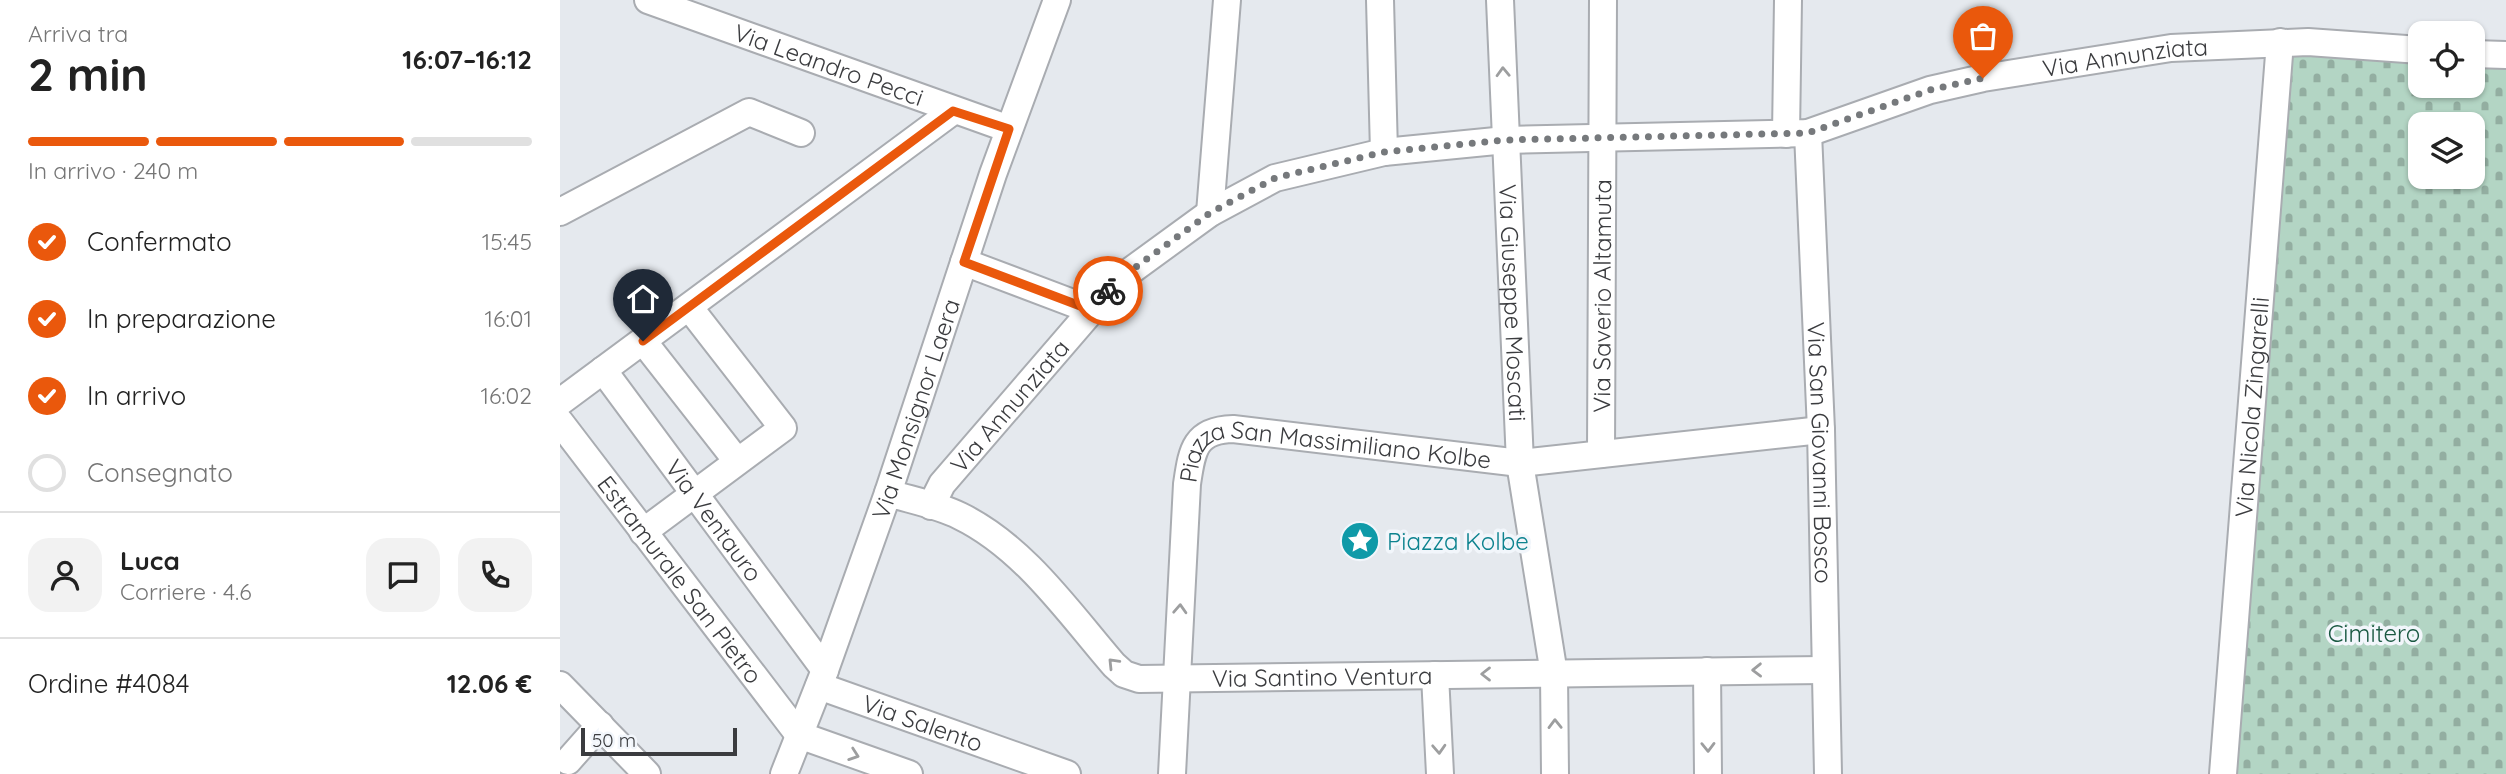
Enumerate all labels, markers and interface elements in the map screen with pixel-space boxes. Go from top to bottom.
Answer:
pin [1953,6,2013,78]
street label: Via Leandro Pecci [730,17,928,112]
icon: bag [1964,17,2002,55]
text: Arriva tra [28,19,128,48]
map controls [2408,21,2485,189]
button: locate [2408,21,2485,98]
street label: Via Annunziata [2040,31,2209,83]
text: 16:07–16:12 [402,43,532,76]
text: 2 min [28,45,148,103]
one-way arrow [1496,66,1511,77]
button: layers [2408,112,2485,189]
text: In arrivo · 240 m [28,156,198,185]
street label: Via Saverio Altamuta [1586,179,1617,413]
street label: Via Giuseppe Moscati [1493,183,1533,422]
icon: check [28,223,66,261]
text: Confermato [87,225,232,258]
text: 15:45 [482,227,532,256]
courier [1073,256,1143,326]
pin [613,269,673,341]
icon: bike [1089,272,1127,310]
icon: home [624,280,662,318]
street label: Via Monsignor Laera [865,295,966,523]
street label: Via Nicola Zingarelli [2228,296,2275,518]
icon: check [28,300,66,338]
text: In preparazione [87,302,276,335]
text: 16:01 [485,304,532,333]
street label: Via San Giovanni Bosco [1801,321,1839,584]
street label: Via Annunziata [944,333,1075,479]
icon: check [28,377,66,415]
text: In arrivo [87,379,186,412]
text: 16:02 [480,381,532,410]
street label: Piazza San Massimiliano Kolbe [1172,414,1493,484]
street label: Via Ventauro [659,453,769,587]
text: Consegnato [87,456,233,489]
street label: Estramurale San Pietro [591,469,769,689]
place icon: Piazza Kolbe [1339,520,1381,562]
place label: Piazza Kolbe [1387,526,1529,556]
button: person [28,538,102,612]
button: chat [366,538,440,612]
button: phone [458,538,532,612]
text: Luca [120,544,180,577]
text: Corriere · 4.6 [120,577,252,606]
one-way arrow [1172,603,1187,614]
park label: Cimitero [2328,618,2420,648]
one-way arrow [1109,658,1122,671]
street label: Via Santino Ventura [1212,660,1433,693]
one-way arrow [1751,663,1762,678]
one-way arrow [1480,666,1491,682]
text: Ordine #4084 [28,667,189,700]
text: 12.06 € [447,667,532,700]
street label: Via Salento [859,688,987,758]
one-way arrow [1547,718,1563,729]
scale bar [581,725,737,757]
text: 50 m [592,728,636,752]
one-way arrow [1700,742,1716,753]
one-way arrow [1431,744,1446,755]
one-way arrow [847,747,860,761]

